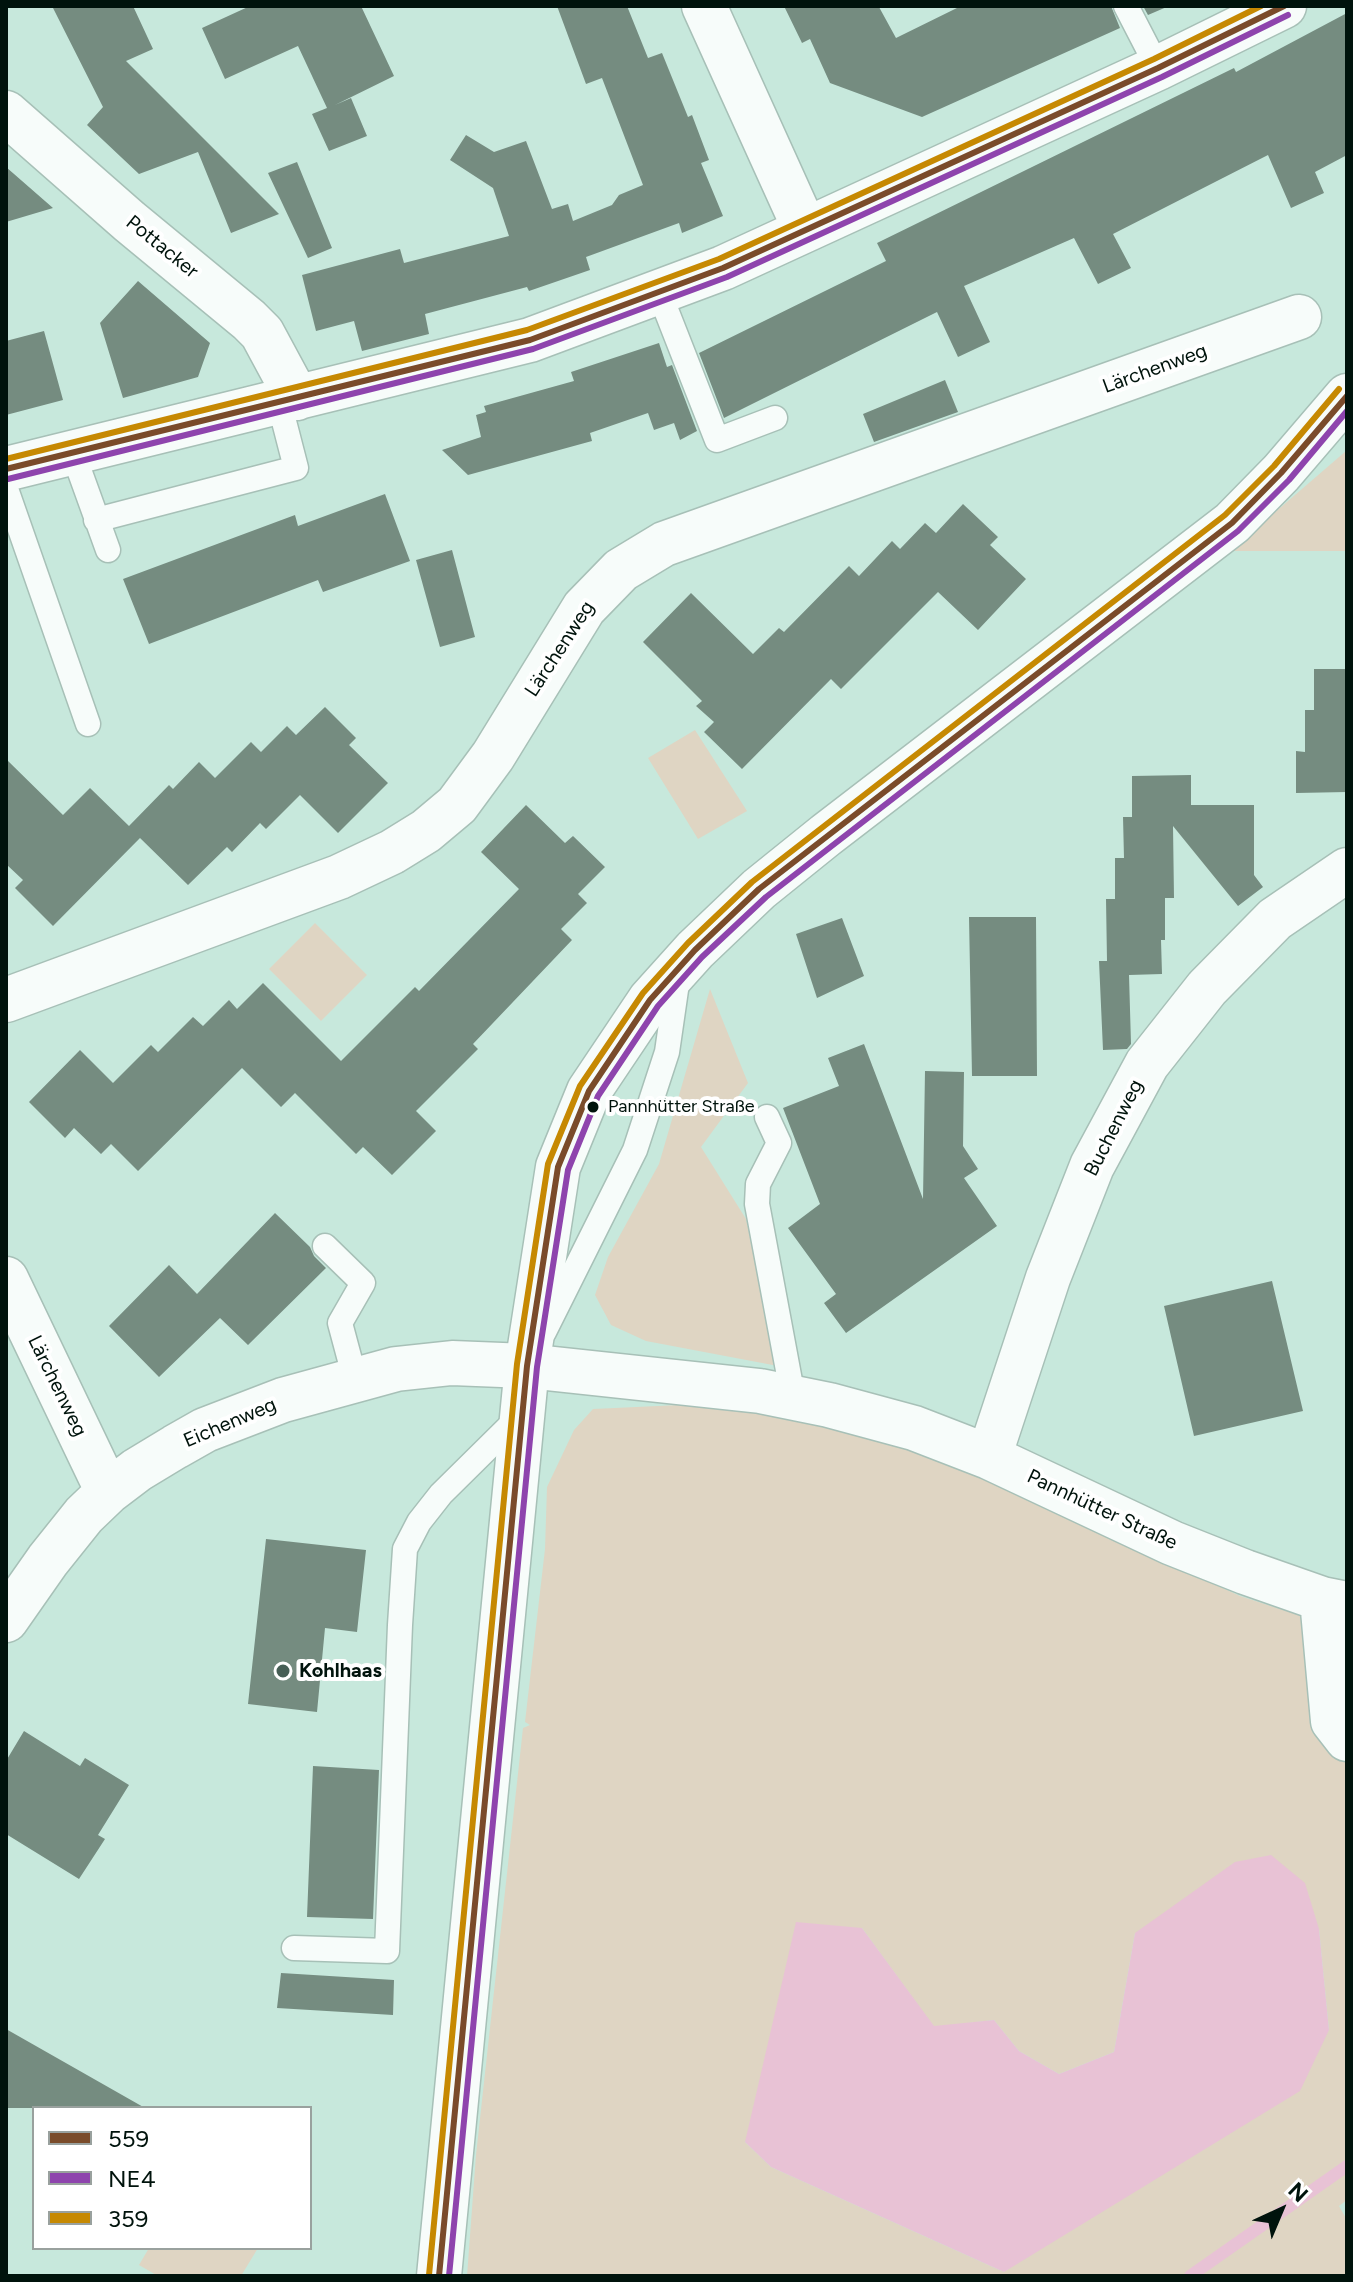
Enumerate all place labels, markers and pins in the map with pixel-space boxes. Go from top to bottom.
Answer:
place label: Pannhütter Straße [608,1096,755,1118]
marker: Pannhütter Straße [585,1099,601,1115]
place label: Kohlhaas [299,1659,382,1683]
marker: Kohlhaas [274,1662,292,1680]

